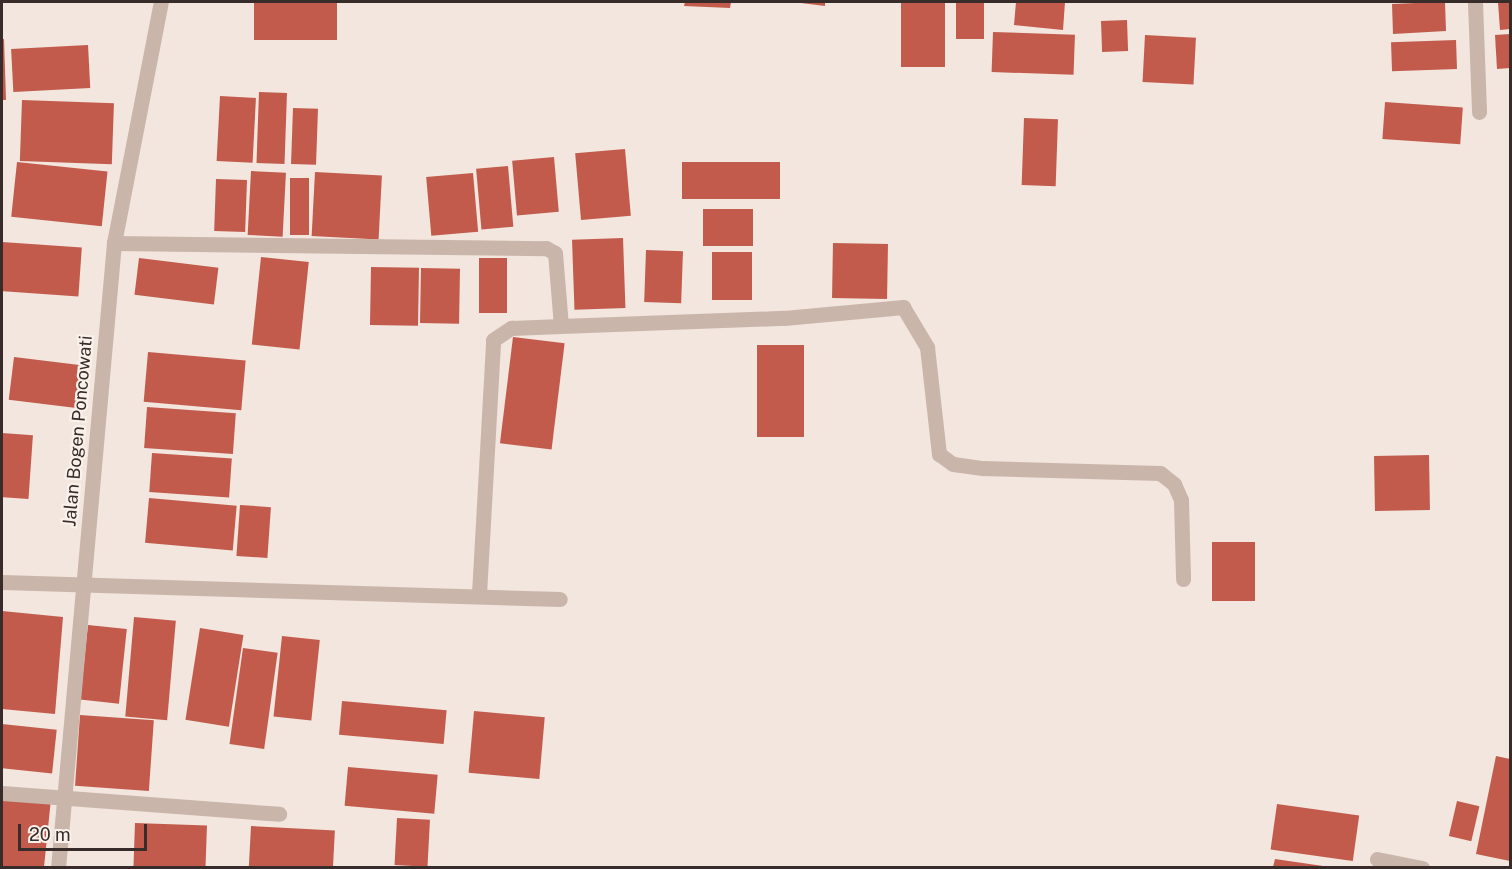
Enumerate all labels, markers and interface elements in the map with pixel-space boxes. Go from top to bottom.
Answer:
street label: Jalan Bogen Poncowati [59,335,97,527]
scale bar [21,812,150,850]
text: 20 m [29,824,71,845]

